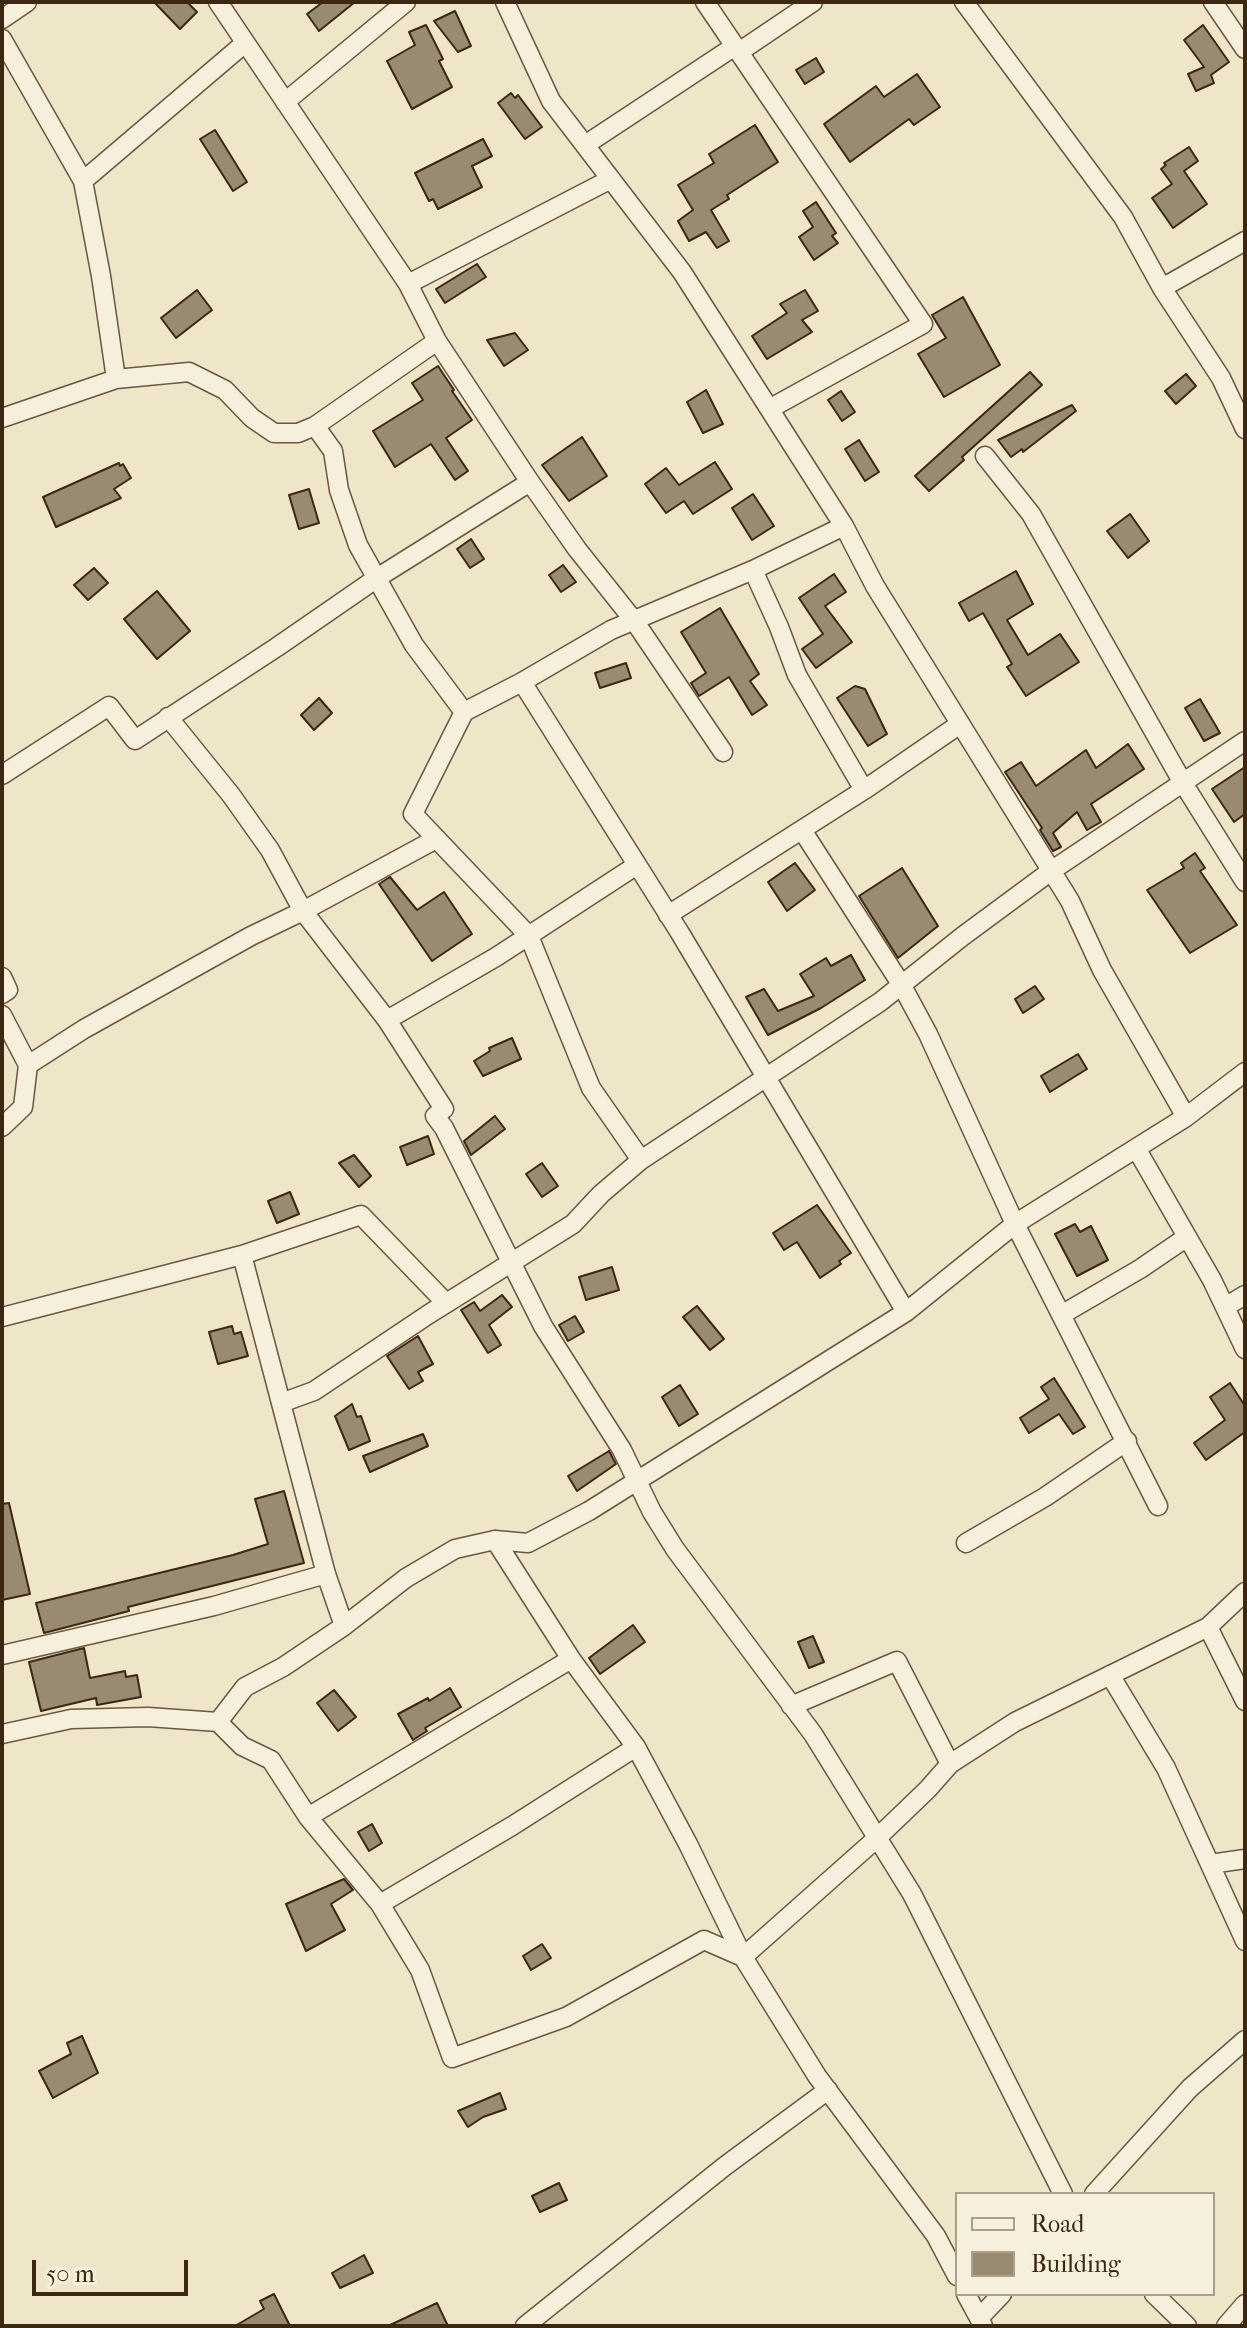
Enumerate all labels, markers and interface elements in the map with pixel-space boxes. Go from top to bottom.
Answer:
legend [955,2192,1215,2296]
text: Road [1031,2210,1084,2238]
scale bar [36,2244,192,2294]
text: Building [1031,2250,1121,2278]
text: 50 m [46,2260,95,2288]

